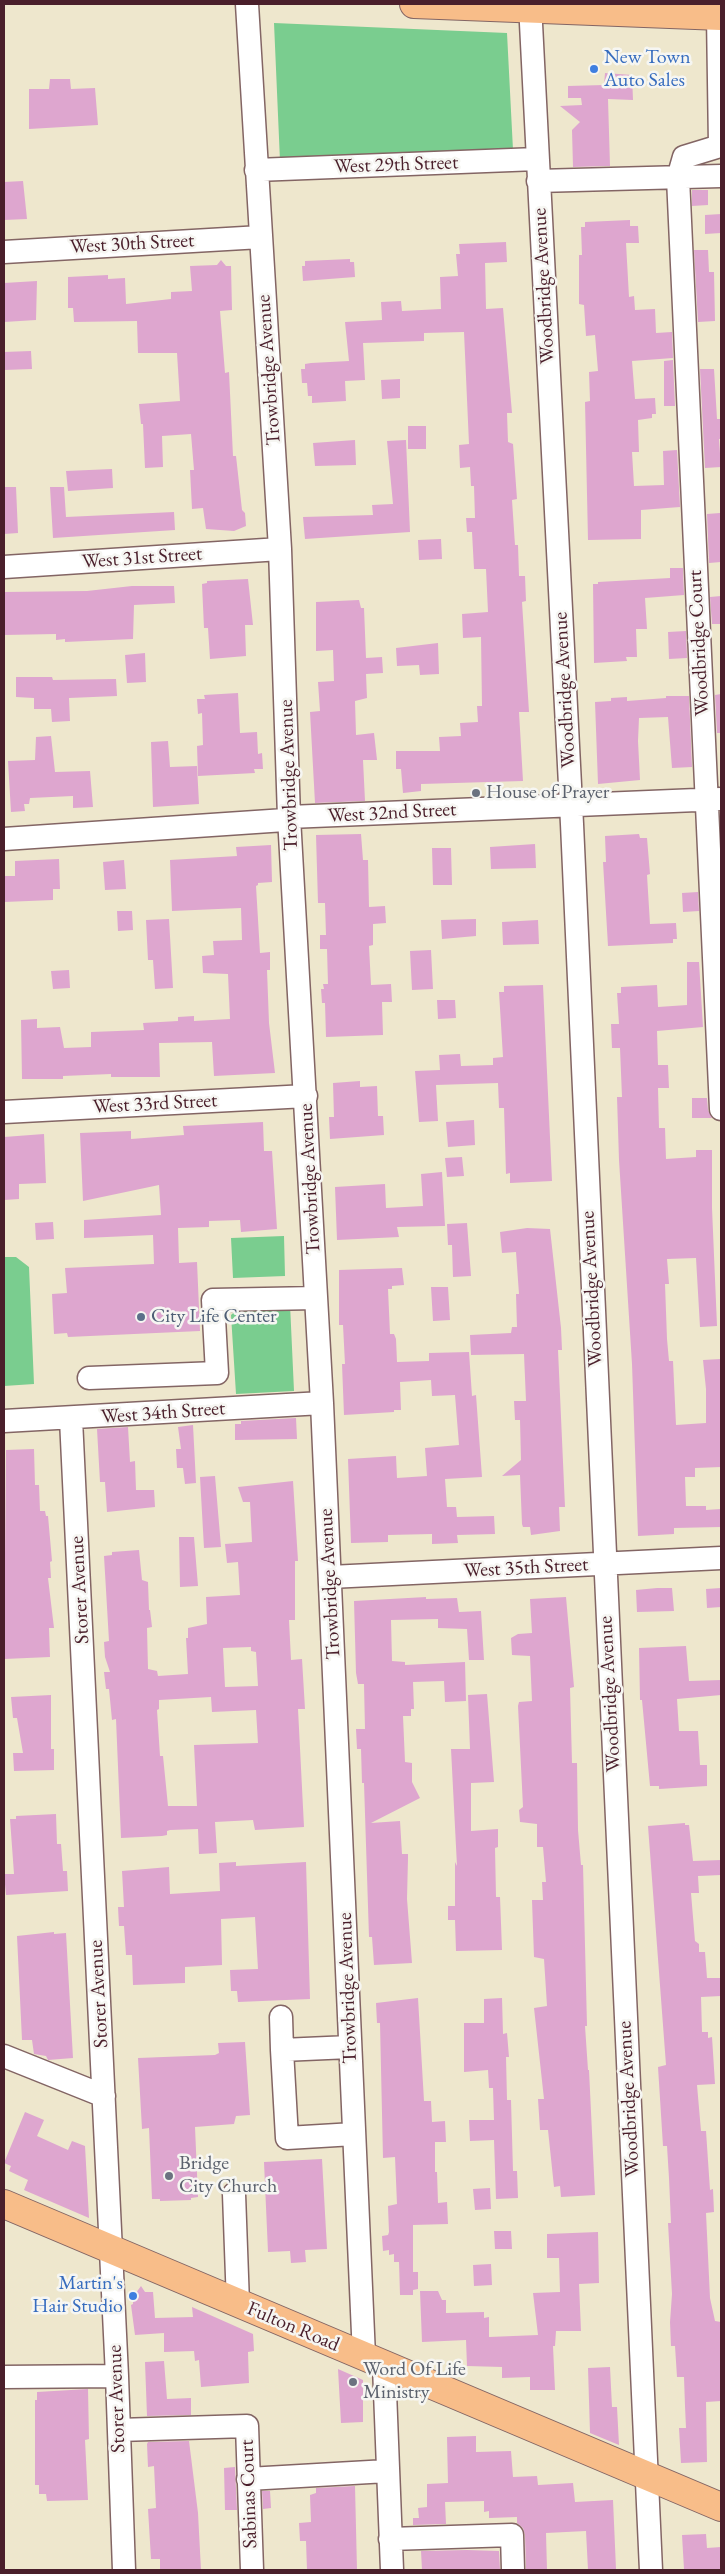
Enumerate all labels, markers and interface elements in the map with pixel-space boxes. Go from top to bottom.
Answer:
place label: New Town Auto Sales [604,46,690,93]
marker: New Town Auto Sales [588,63,600,75]
street label: West 29th Street [333,151,459,179]
street label: Woodbridge Avenue [528,207,560,365]
street label: West 30th Street [69,229,195,259]
street label: Trowbridge Avenue [252,294,286,446]
street label: West 31st Street [81,542,203,574]
street label: Woodbridge Court [683,569,715,717]
street label: Woodbridge Avenue [549,611,581,769]
street label: Trowbridge Avenue [274,699,304,851]
place label: House of Prayer [486,781,609,805]
marker: House of Prayer [470,787,482,799]
street label: West 32nd Street [327,798,457,828]
street label: West 33rd Street [92,1089,218,1119]
street label: Trowbridge Avenue [294,1103,326,1255]
street label: Woodbridge Avenue [576,1210,608,1368]
place label: City Life Center [151,1305,277,1329]
marker: City Life Center [135,1311,147,1323]
street label: West 34th Street [100,1397,226,1429]
street label: Trowbridge Avenue [314,1508,346,1660]
street label: Storer Avenue [65,1535,95,1645]
street label: West 35th Street [463,1553,589,1583]
street label: Woodbridge Avenue [594,1615,626,1773]
street label: Trowbridge Avenue [333,1912,363,2064]
street label: Storer Avenue [84,1939,114,2049]
street label: Woodbridge Avenue [613,2020,645,2178]
place label: Bridge City Church [179,2152,277,2199]
marker: Bridge City Church [163,2170,175,2182]
place label: Martin's Hair Studio [32,2272,123,2319]
marker: Martin's Hair Studio [127,2290,139,2302]
street label: Fulton Road [243,2297,343,2357]
street label: Storer Avenue [103,2345,131,2453]
place label: Word Of Life Ministry [363,2358,466,2405]
marker: Word Of Life Ministry [347,2376,359,2388]
street label: Sabinas Court [235,2439,263,2549]

